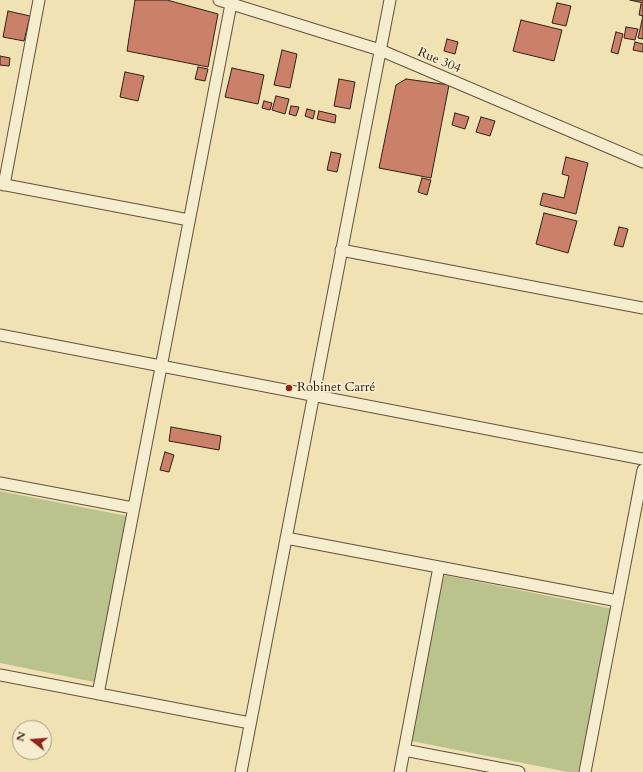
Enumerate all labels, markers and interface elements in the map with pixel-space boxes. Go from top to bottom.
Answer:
street label: Rue 304 [415,45,463,77]
place label: Robinet Carré [297,380,376,396]
marker: Robinet Carré [284,383,294,393]
north arrow [12,720,52,760]
text: N [12,730,30,743]

